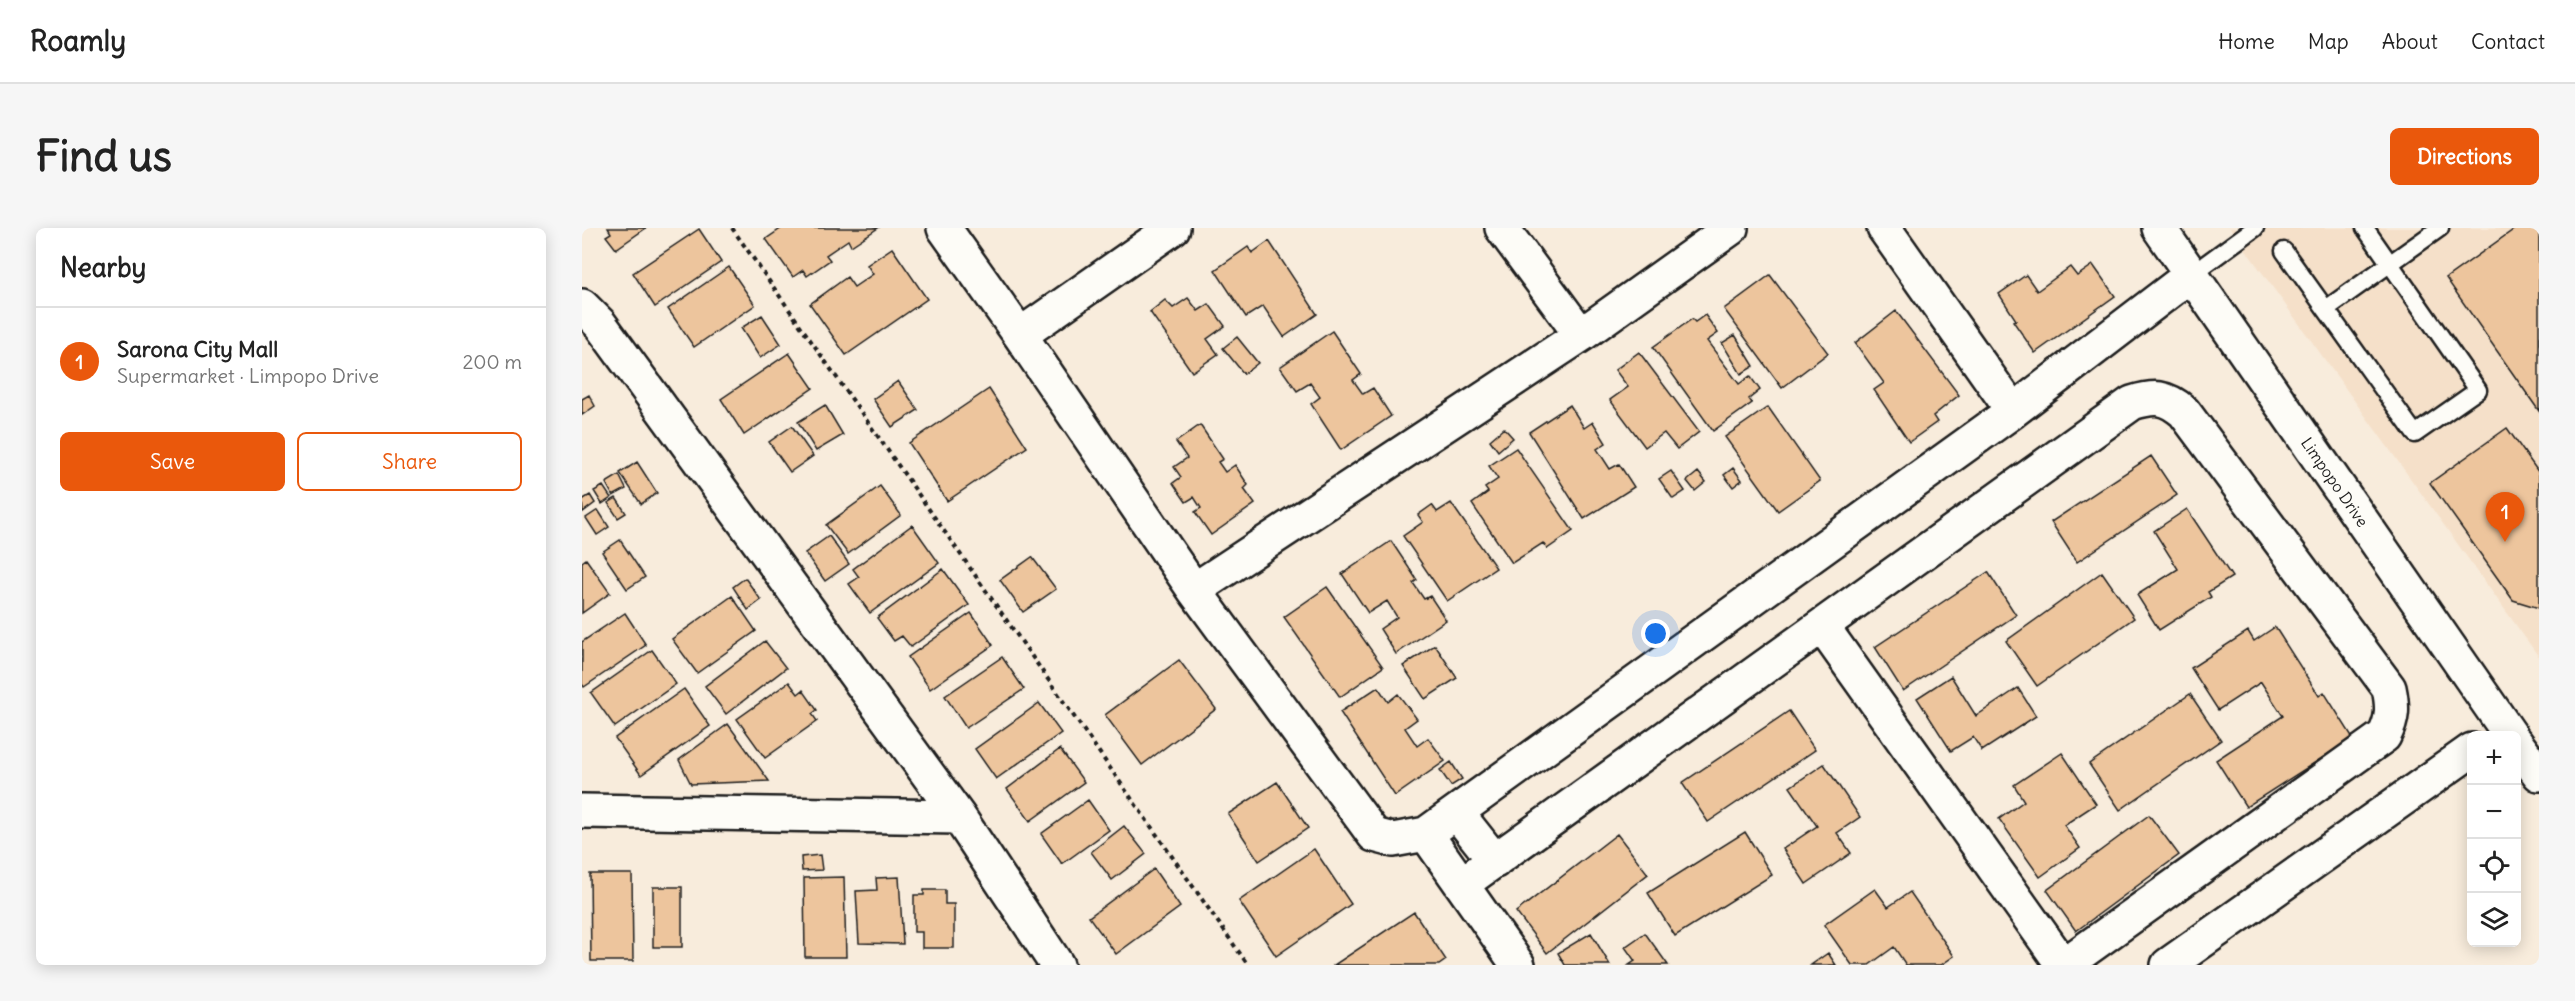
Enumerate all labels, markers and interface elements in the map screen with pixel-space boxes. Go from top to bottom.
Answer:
text: Roamly [30,23,126,59]
text: Home [2218,28,2275,55]
text: Map [2308,28,2349,55]
text: About [2382,28,2438,55]
text: Contact [2471,28,2545,55]
button: Directions [2390,128,2539,185]
text: Find us [36,130,172,182]
text: Nearby [60,251,146,284]
text: Sarona City Mall [117,335,278,363]
text: 1 [76,349,83,374]
text: 200 m [462,349,522,374]
text: Supermarket · Limpopo Drive [117,363,379,388]
button: Save [60,432,285,491]
button: Share [297,432,522,491]
street label: Limpopo Drive [2297,433,2373,531]
pin: 1 [2486,492,2524,542]
your location [1641,619,1670,648]
map controls [2467,731,2521,947]
button: + [2467,731,2521,785]
button: − [2467,785,2521,839]
button: locate [2467,839,2521,893]
button: layers [2467,893,2521,947]

